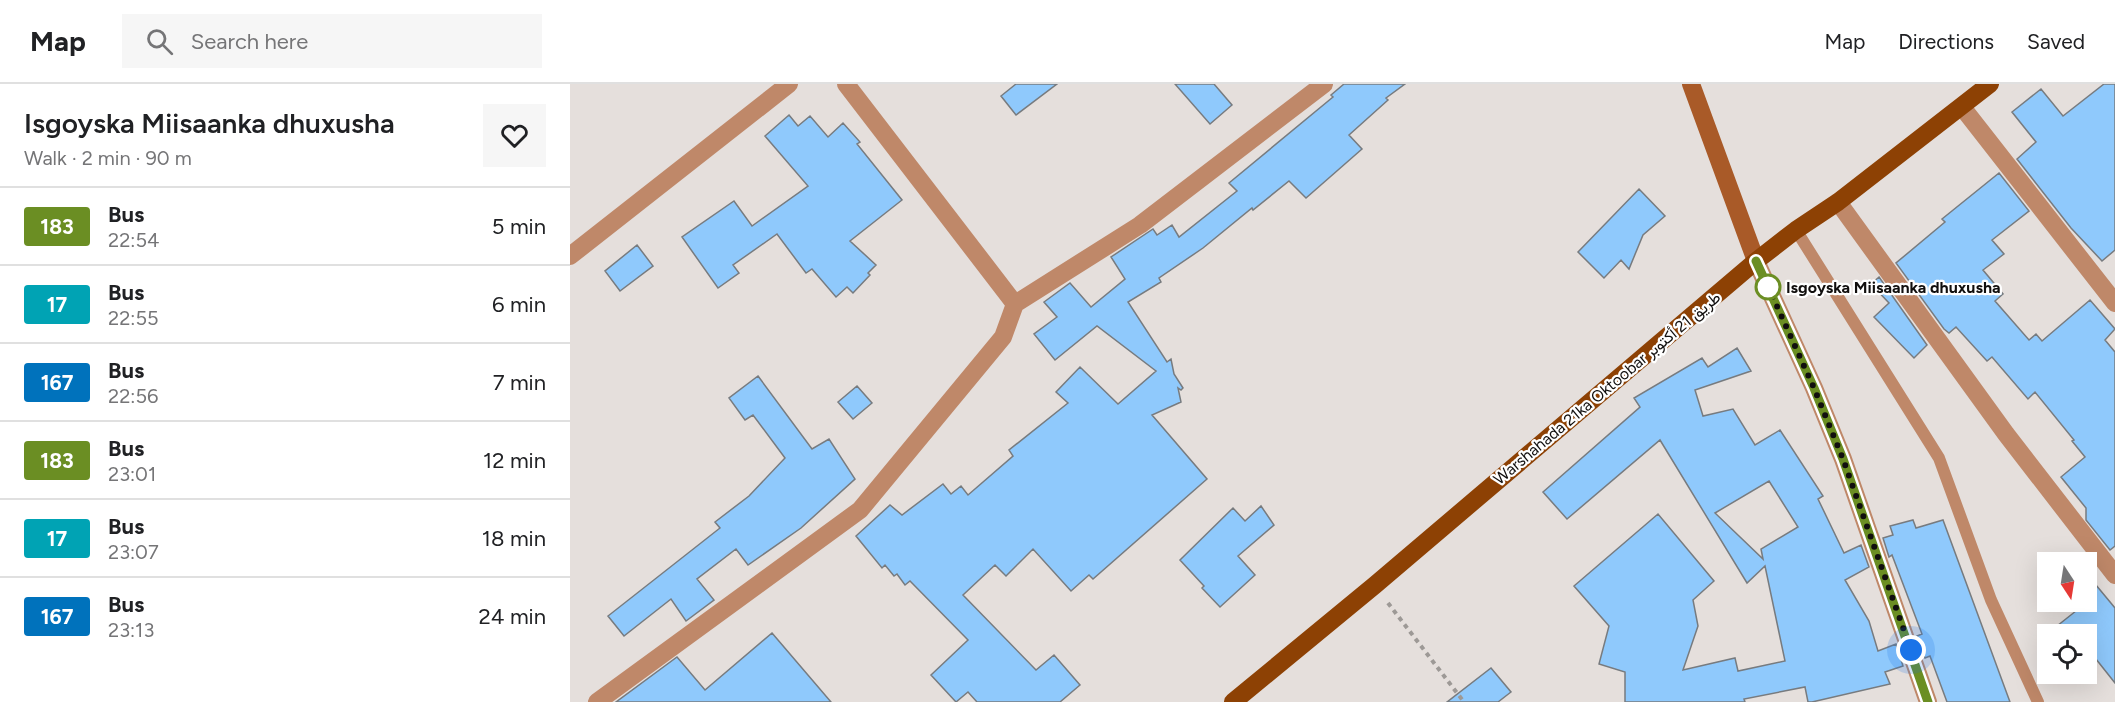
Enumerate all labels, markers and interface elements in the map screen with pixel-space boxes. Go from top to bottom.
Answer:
search box [122,14,542,68]
text: Map [30,24,86,58]
icon: search [143,25,176,58]
text: Search here [191,28,308,55]
text: Map [1824,29,1865,54]
text: Directions [1898,29,1994,54]
text: Saved [2027,29,2085,54]
button: heart [483,104,546,167]
text: Isgoyska Miisaanka dhuxusha [24,106,395,140]
text: Walk · 2 min · 90 m [24,146,192,170]
text: Bus [108,201,144,228]
text: 5 min [492,213,546,240]
text: 183 [40,214,74,239]
text: 22:54 [108,228,159,252]
marker: Isgoyska Miisaanka dhuxusha [1755,274,1781,300]
place label: Isgoyska Miisaanka dhuxusha [1786,278,2001,297]
text: Bus [108,279,144,306]
street label: Warshahada 21ka Oktoobar طريق 21 أكتوبر [1490,287,1725,489]
text: 6 min [492,291,546,318]
text: 17 [47,292,67,317]
text: 22:55 [108,306,158,330]
text: Bus [108,357,144,384]
text: 7 min [493,369,546,396]
text: 167 [41,370,73,395]
text: 22:56 [108,384,158,408]
text: Bus [108,435,144,462]
text: 12 min [483,447,546,474]
text: 183 [40,448,74,473]
text: 23:01 [108,462,156,486]
text: Bus [108,513,144,540]
text: 18 min [482,525,546,552]
text: 17 [47,526,67,551]
text: 23:07 [108,540,159,564]
north arrow [2037,552,2097,612]
map controls [2037,552,2097,684]
text: Bus [108,591,144,618]
text: 24 min [479,603,546,630]
text: 167 [41,604,73,629]
text: 23:13 [108,618,154,642]
button: locate [2037,624,2097,684]
your location [1896,635,1926,665]

